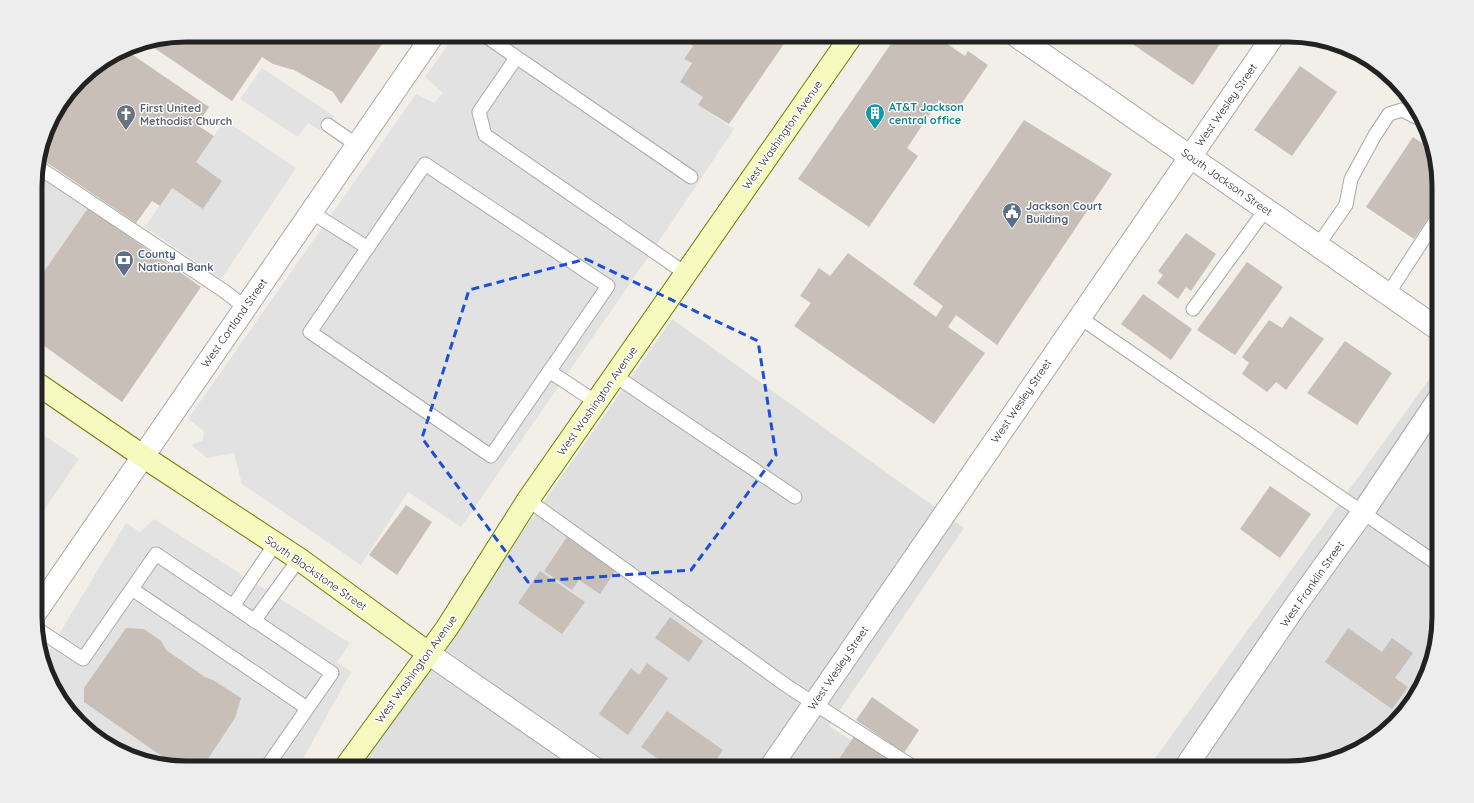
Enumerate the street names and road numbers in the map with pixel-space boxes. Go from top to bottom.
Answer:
street label: West Wesley Street [1192,61,1260,149]
street label: West Washington Avenue [739,78,825,192]
street label: South Jackson Street [1179,145,1275,219]
street label: West Cortland Street [198,275,270,370]
street label: West Washington Avenue [554,344,640,458]
street label: West Wesley Street [988,356,1054,446]
street label: South Blackstone Street [262,533,370,614]
street label: West Franklin Street [1277,538,1347,630]
street label: West Washington Avenue [372,612,460,726]
street label: West Wesley Street [805,623,871,713]

